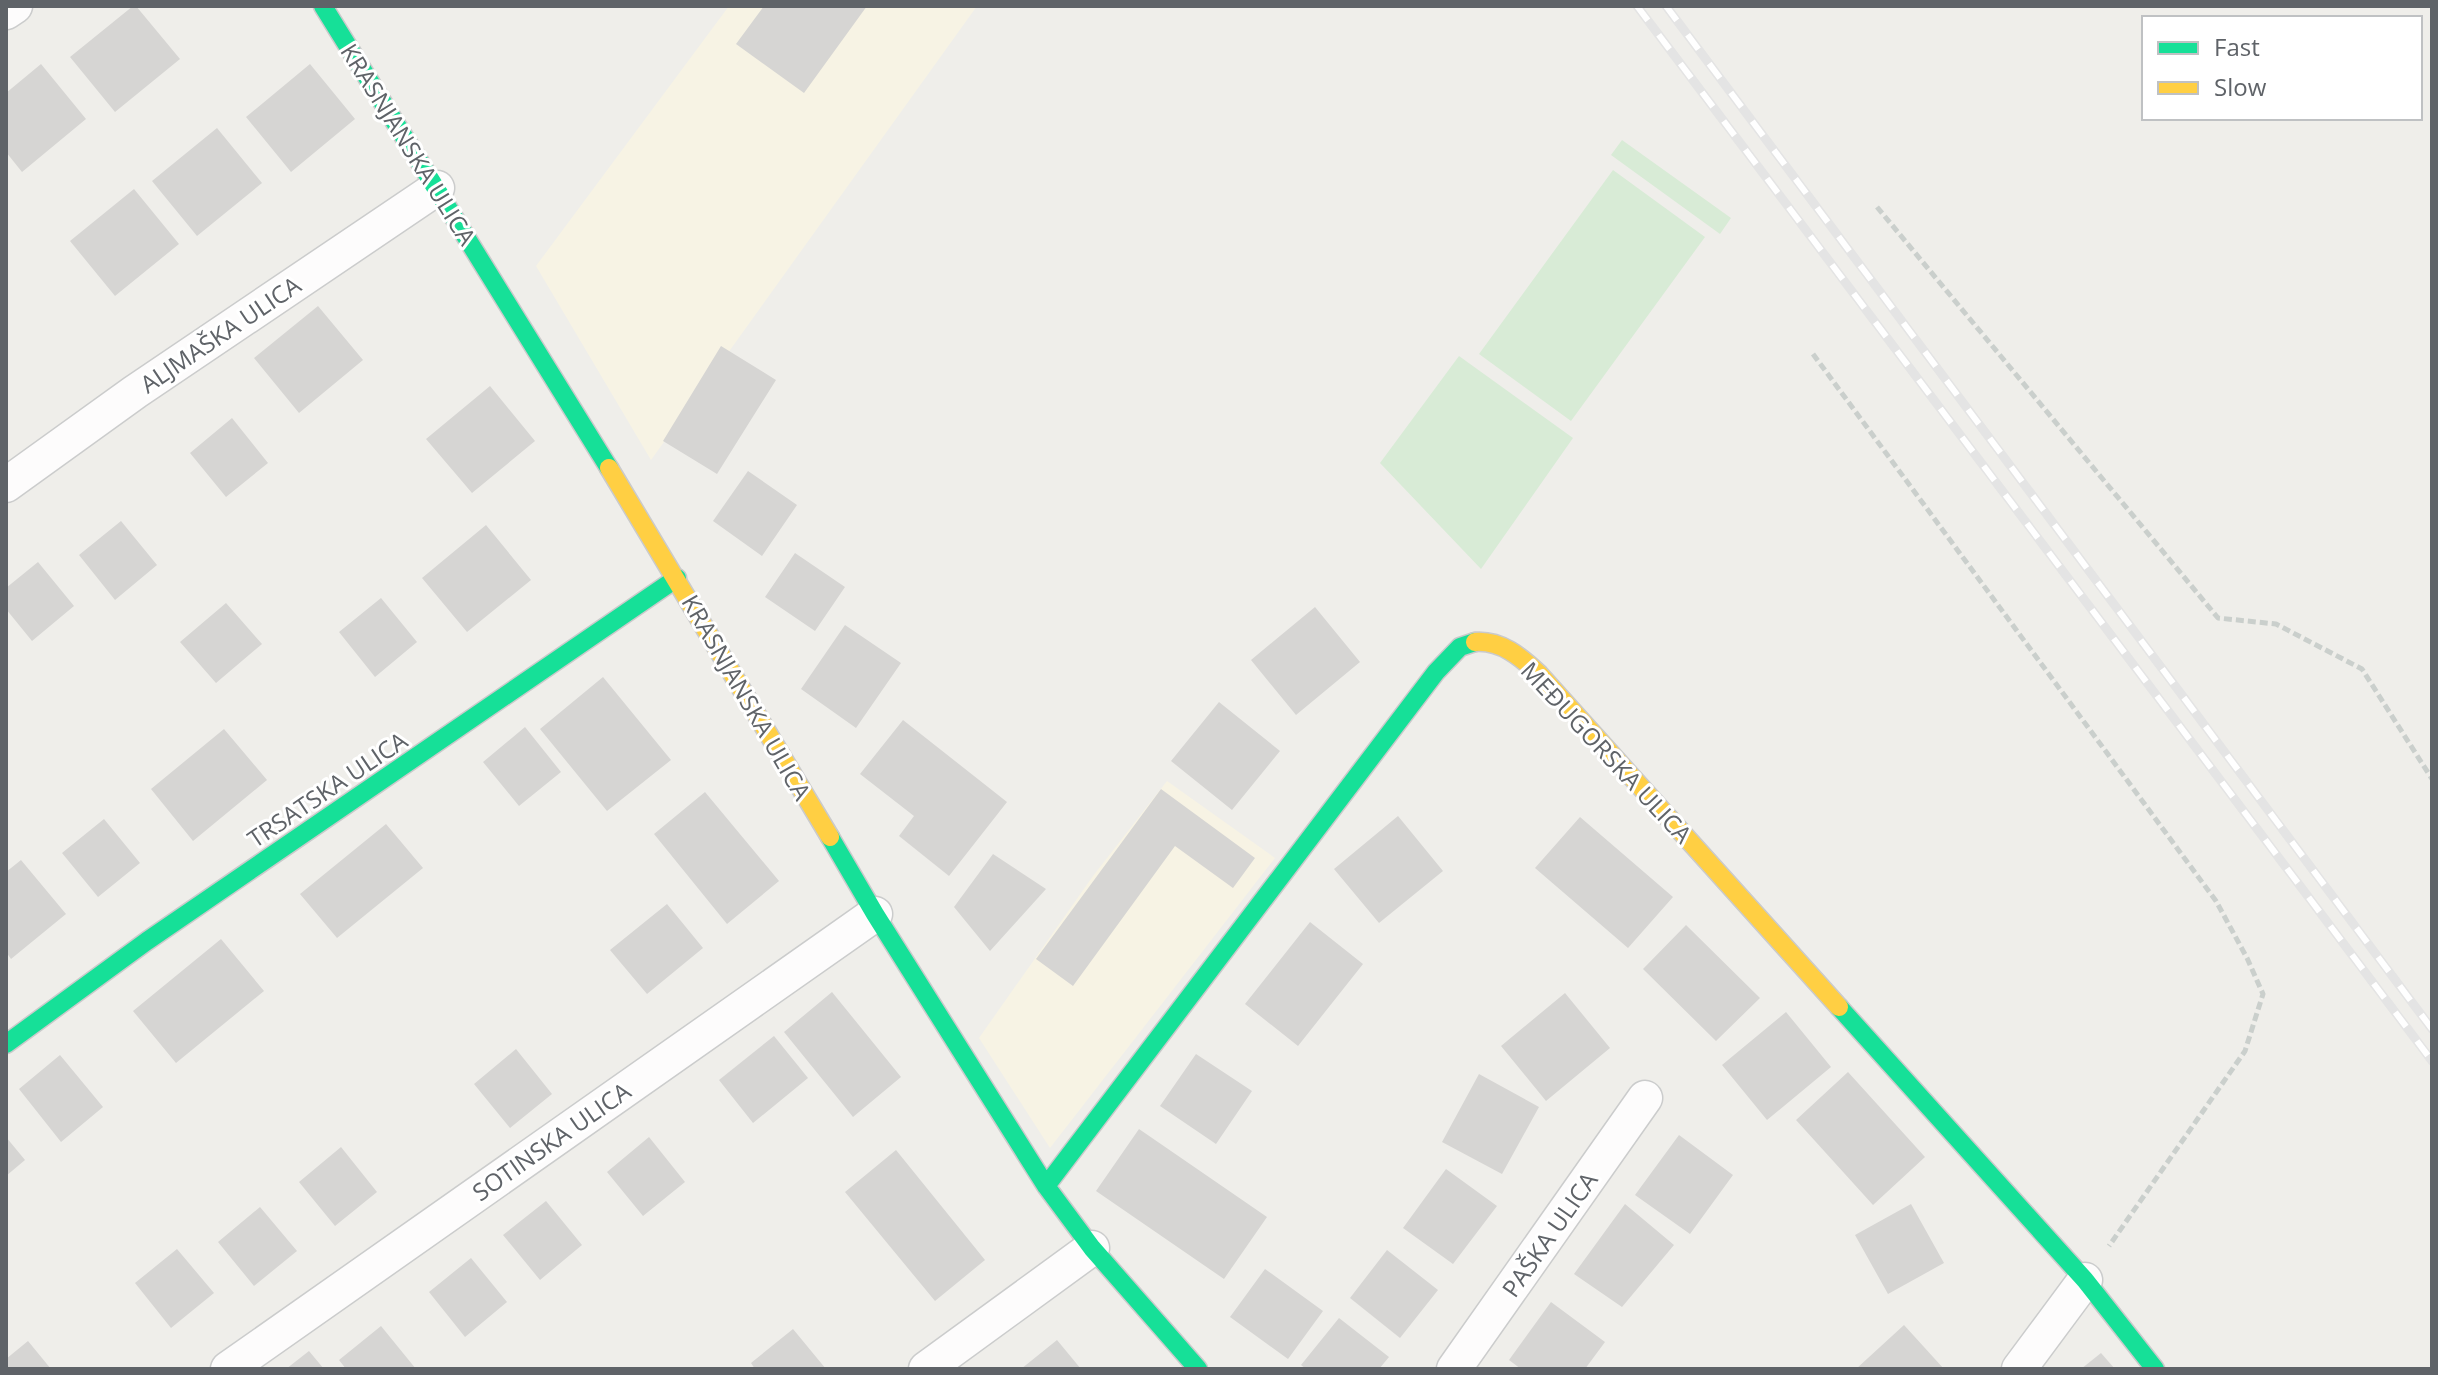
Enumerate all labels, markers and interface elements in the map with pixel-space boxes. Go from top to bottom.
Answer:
legend [2142,16,2422,120]
text: Fast [2214,30,2260,63]
street label: KRASNJANSKA ULICA [334,37,485,252]
text: Slow [2214,70,2267,103]
street label: ALJMAŠKA ULICA [133,268,308,400]
street label: KRASNJANSKA ULICA [675,588,820,806]
street label: MEĐUGORSKA ULICA [1514,654,1700,851]
street label: TRSATSKA ULICA [241,723,414,855]
street label: SOTINSKA ULICA [465,1074,637,1208]
street label: PAŠKA ULICA [1494,1164,1605,1303]

